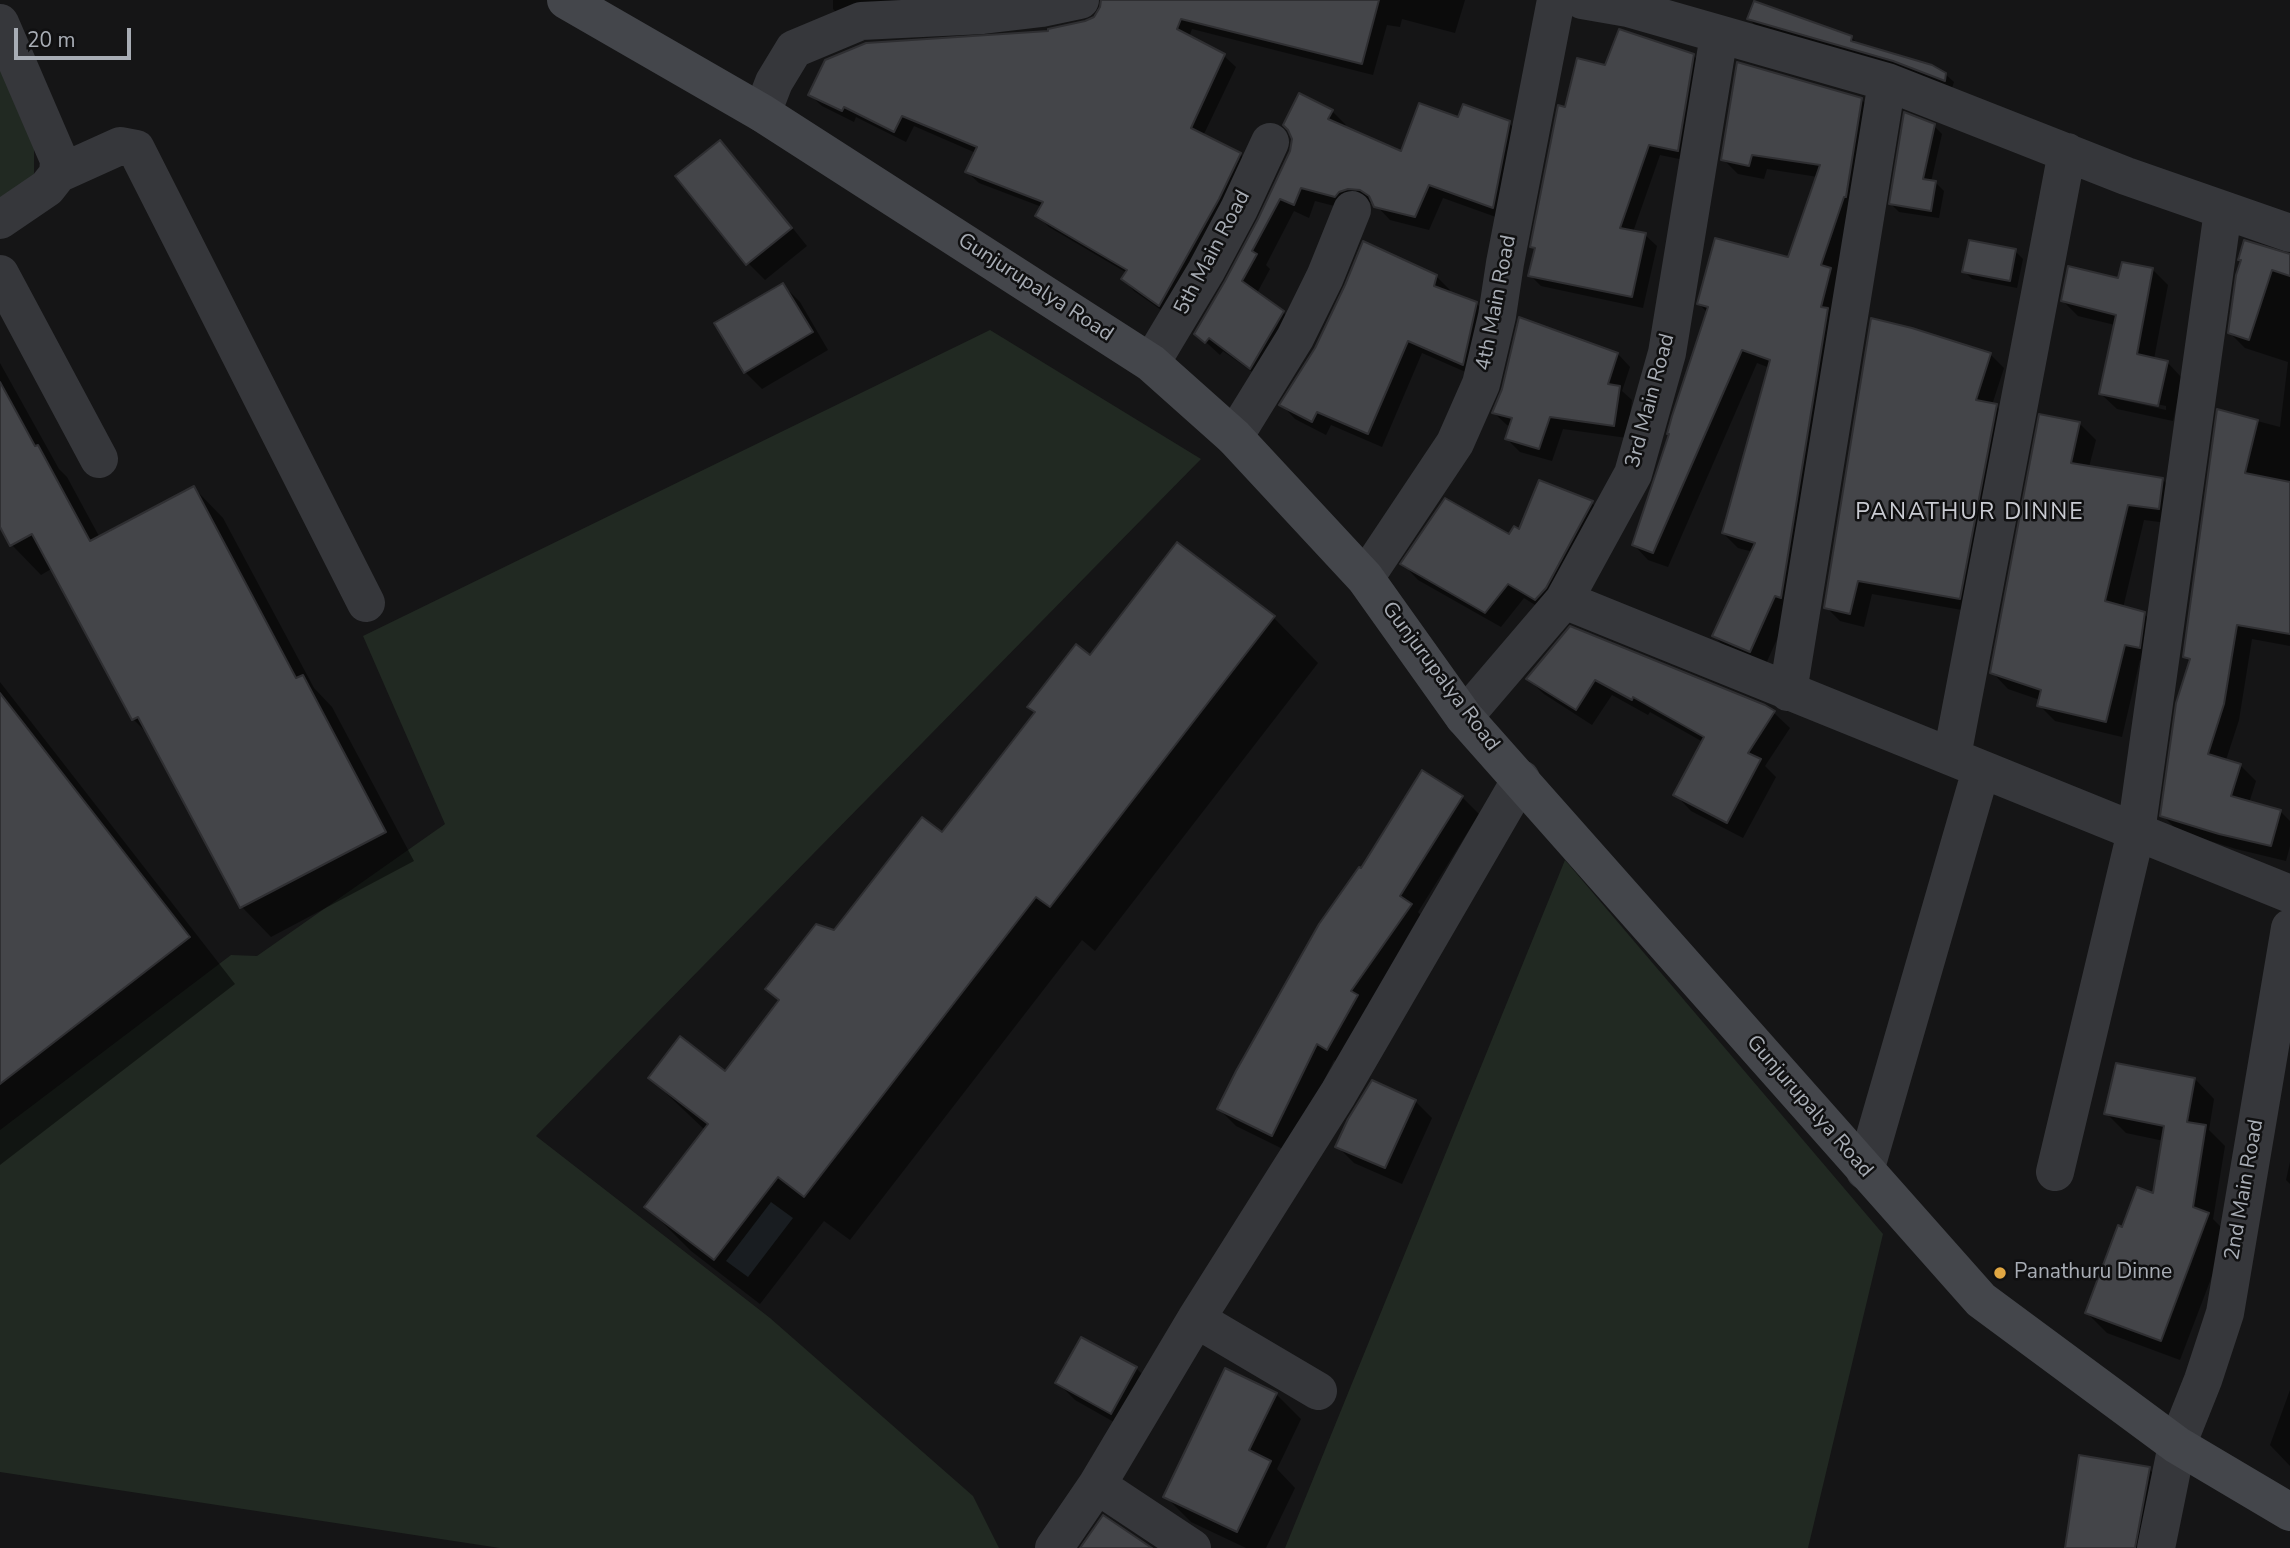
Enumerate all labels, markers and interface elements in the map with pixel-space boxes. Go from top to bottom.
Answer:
scale bar [18,14,135,58]
text: 20 m [27,26,76,54]
street label: 5th Main Road [1170,186,1256,320]
street label: Gunjurupalya Road [953,228,1117,348]
street label: 4th Main Road [1472,233,1522,373]
street label: 3rd Main Road [1621,331,1681,471]
district label: PANATHUR DINNE [1857,499,2083,527]
street label: Gunjurupalya Road [1376,597,1504,757]
street label: Gunjurupalya Road [1740,1031,1878,1183]
street label: 2nd Main Road [2220,1118,2270,1262]
place label: Panathuru Dinne [2014,1260,2172,1286]
marker: Panathuru Dinne [1992,1265,2008,1281]

